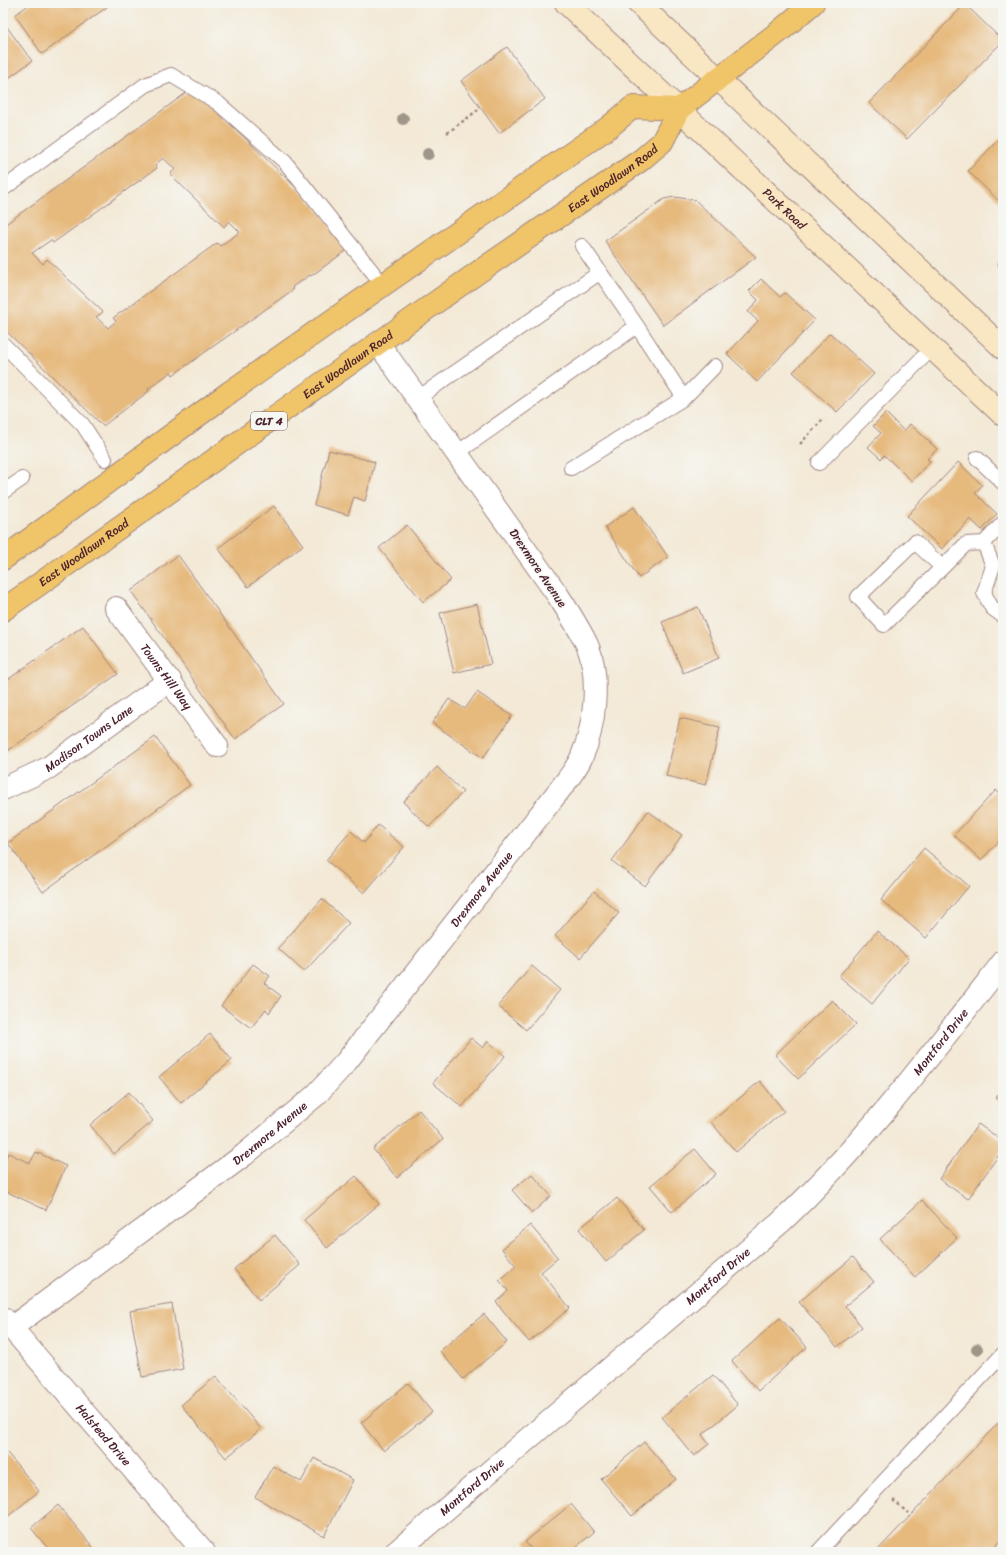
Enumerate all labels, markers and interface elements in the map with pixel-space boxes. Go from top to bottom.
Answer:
street label: East Woodlawn Road [563,138,665,219]
street label: Park Road [757,182,812,236]
street label: East Woodlawn Road [298,324,399,405]
road number: CLT 4 [251,412,287,430]
street label: East Woodlawn Road [34,512,135,593]
street label: Drexmore Avenue [503,524,573,612]
street label: Towns Hill Way [134,639,199,715]
street label: Madison Towns Lane [40,699,138,778]
street label: Drexmore Avenue [444,846,519,932]
street label: Montford Drive [907,1003,974,1080]
street label: Drexmore Avenue [228,1095,312,1171]
street label: Montford Drive [680,1242,756,1311]
street label: Halstead Drive [70,1398,137,1471]
street label: Montford Drive [434,1452,510,1521]

